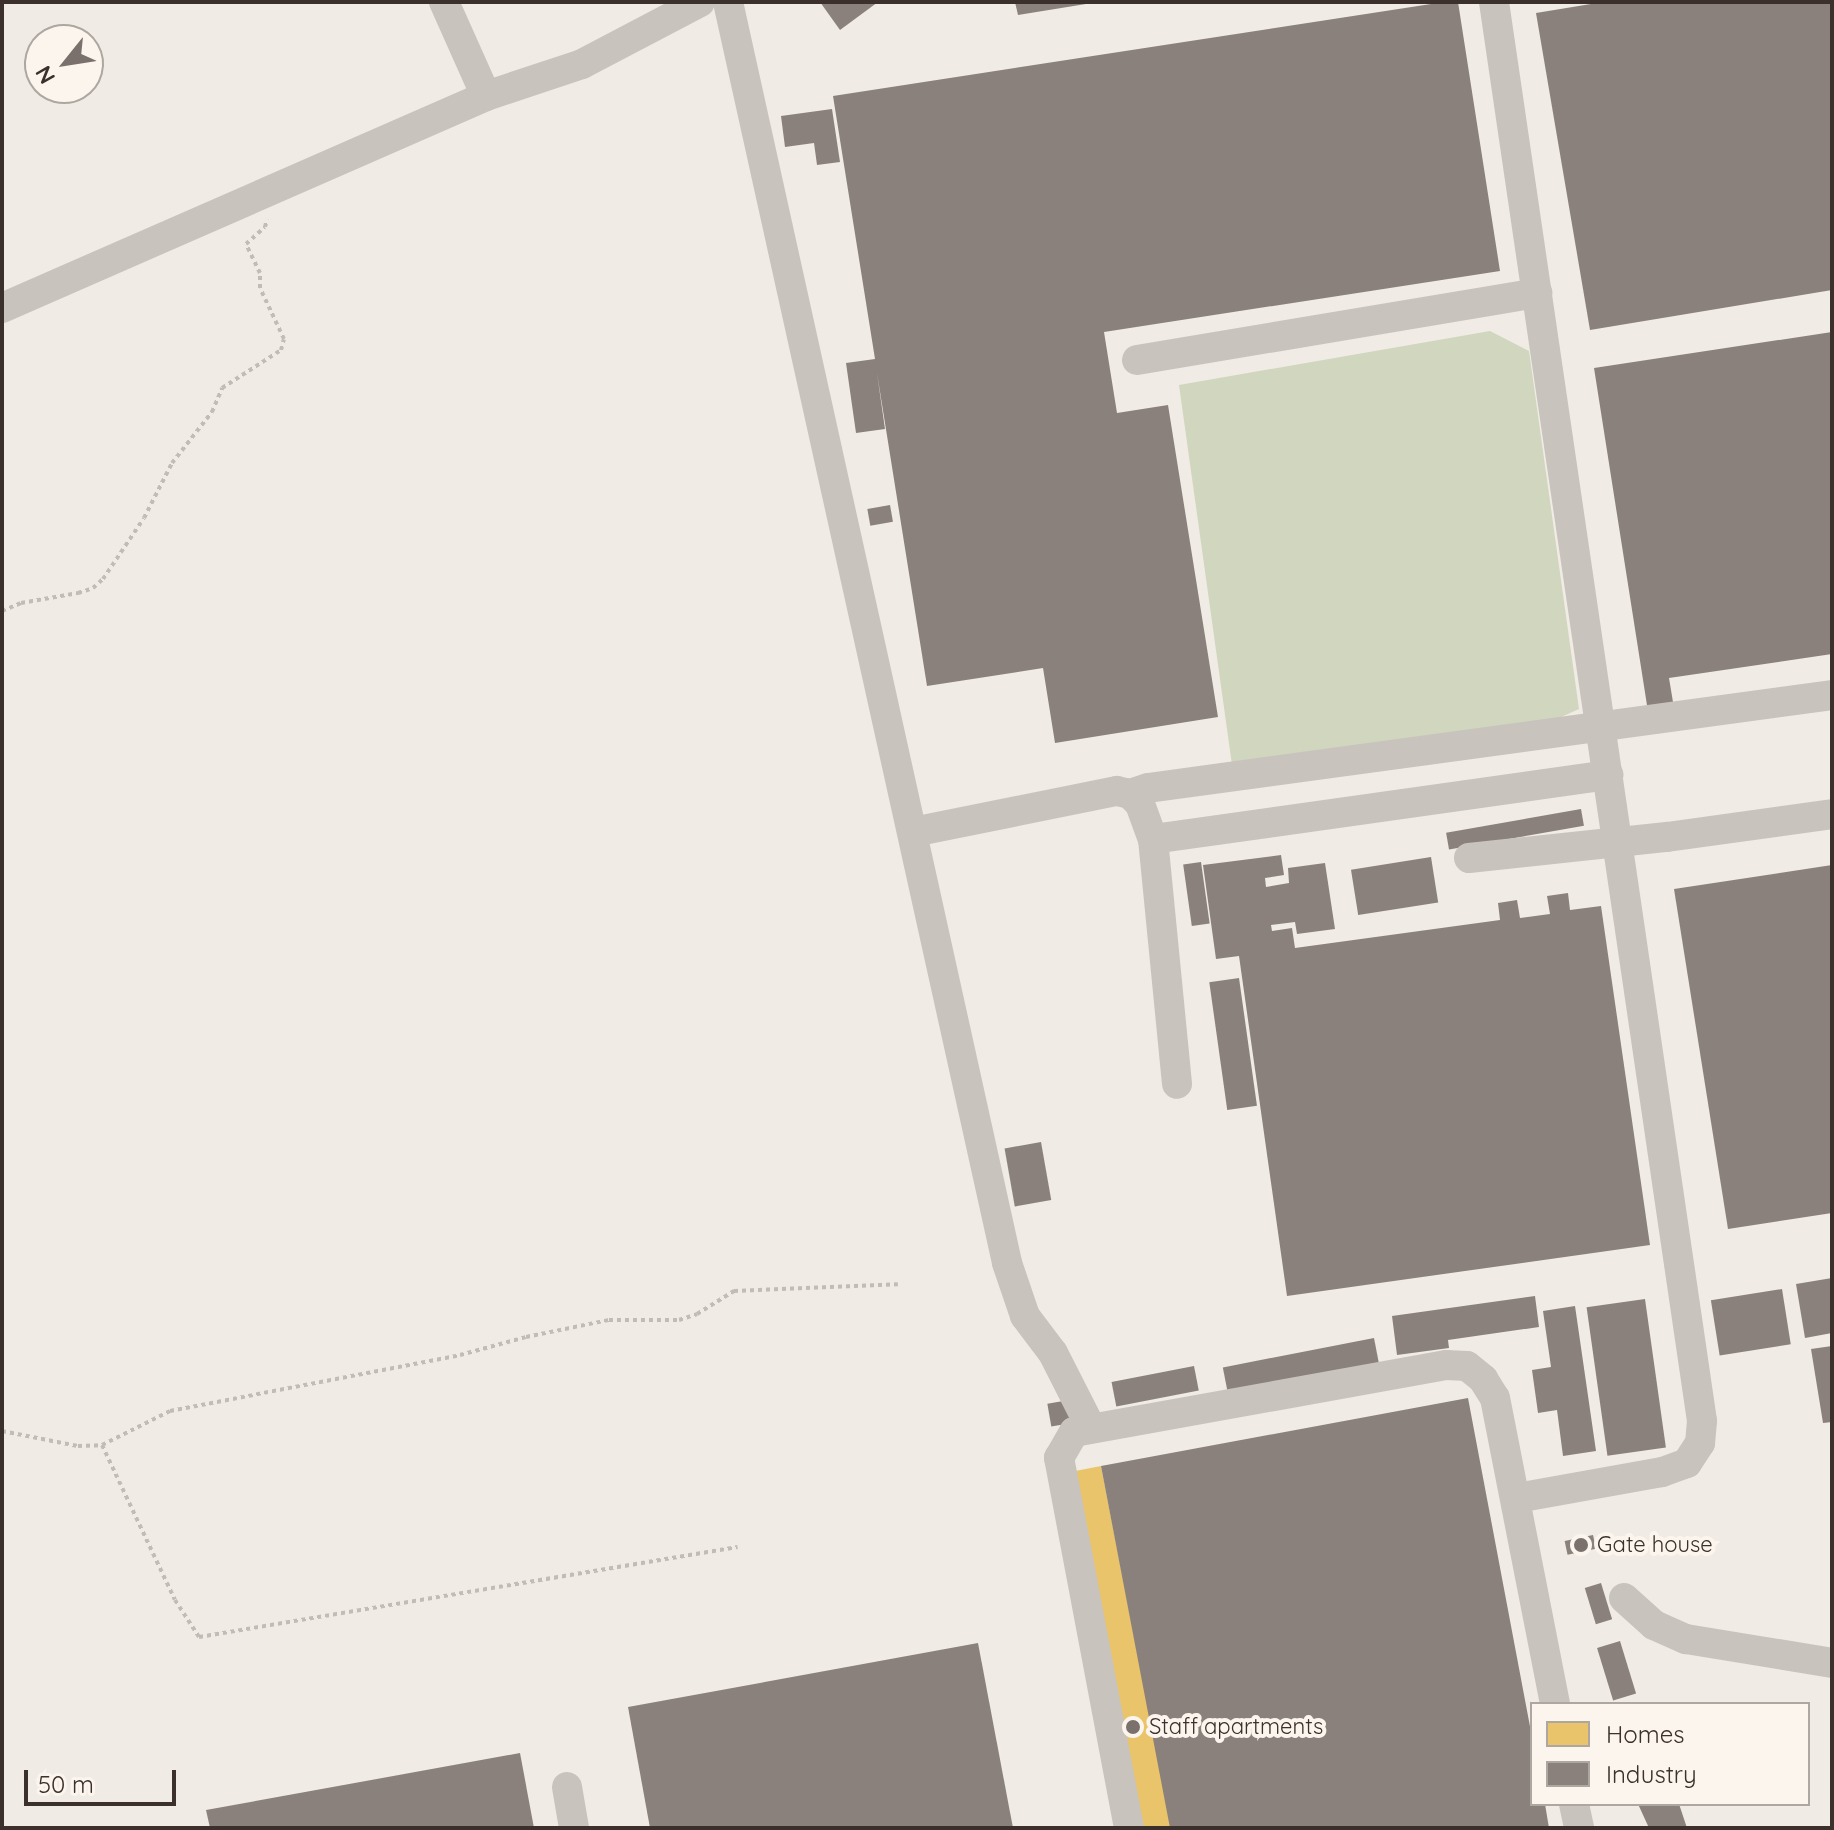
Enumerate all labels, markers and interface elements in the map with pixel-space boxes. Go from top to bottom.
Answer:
north arrow [24,24,104,104]
text: N [29,61,61,89]
place label: Gate house [1597,1532,1713,1558]
marker: Gate house [1572,1536,1590,1554]
legend [1530,1702,1810,1806]
place label: Staff apartments [1149,1714,1323,1740]
marker: Staff apartments [1124,1718,1142,1736]
text: Homes [1606,1719,1684,1749]
scale bar [28,1754,180,1804]
text: Industry [1606,1759,1697,1789]
text: 50 m [38,1769,94,1799]

